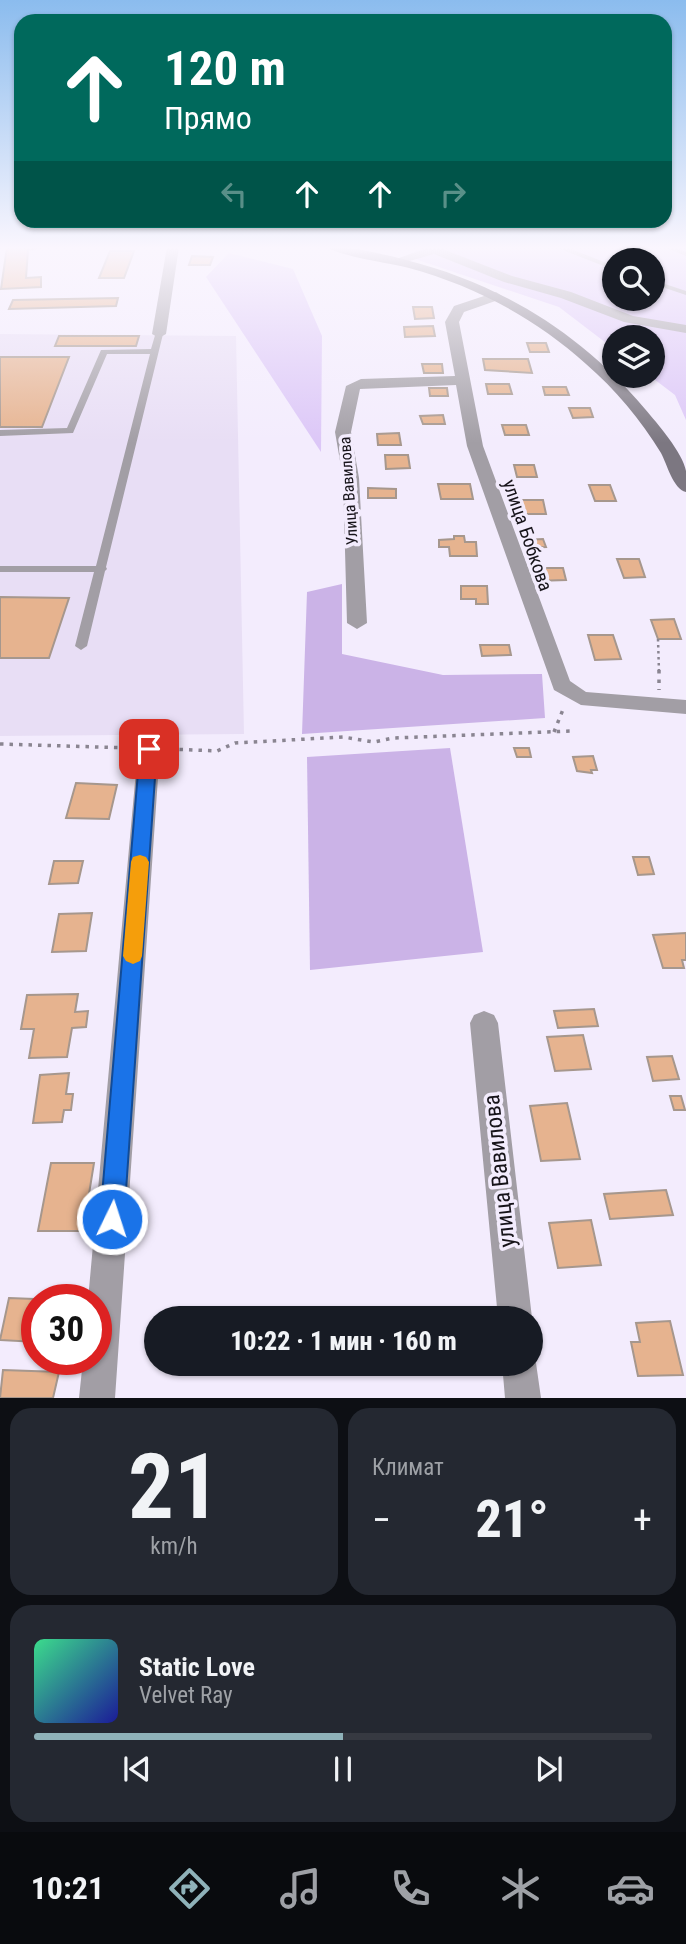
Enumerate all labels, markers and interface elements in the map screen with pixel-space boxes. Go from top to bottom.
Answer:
text: 120 m [164,40,286,97]
icon: ahead [49,42,140,133]
text: Прямо [164,99,252,137]
icon: left [215,175,253,213]
icon: ahead [288,175,326,213]
icon: ahead [361,175,399,213]
icon: right [434,175,472,213]
map controls [602,248,665,388]
button: search [602,248,665,311]
button: layers [602,325,665,388]
street label: Улица Вавилова [335,436,362,546]
street label: улица Бобкова [498,476,557,594]
pin [119,719,179,779]
icon: arrive [130,730,168,768]
street label: улица Вавилова [478,1093,521,1249]
position arrow [75,1182,149,1256]
speed limit sign: 30 [21,1284,112,1375]
text: 10:22 · 1 мин · 160 m [230,1326,457,1356]
text: 21 [128,1434,220,1540]
text: Климат [372,1454,444,1481]
text: 21° [475,1489,549,1550]
text: − [372,1498,391,1542]
text: + [633,1498,652,1542]
text: km/h [150,1533,198,1560]
text: Static Love [139,1652,255,1682]
text: Velvet Ray [139,1682,233,1709]
icon: previous [118,1750,156,1788]
icon: pause [324,1750,362,1788]
icon: next [530,1750,568,1788]
icon: directions [165,1864,214,1913]
icon: music [276,1864,325,1913]
icon: phone [386,1864,435,1913]
icon: climate [496,1864,545,1913]
icon: car [606,1864,655,1913]
text: 10:21 [31,1869,104,1907]

